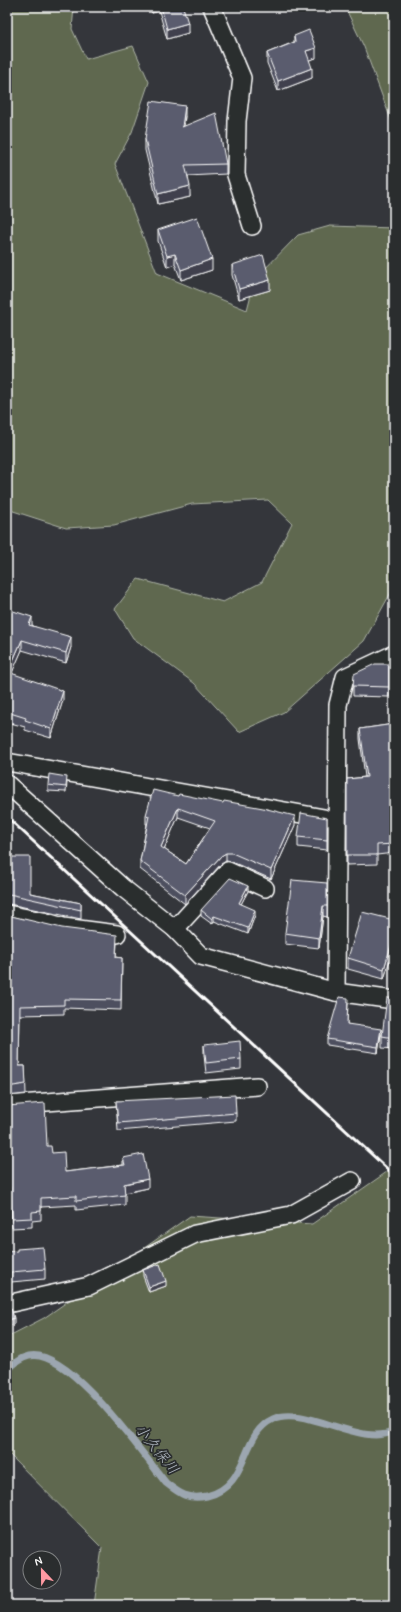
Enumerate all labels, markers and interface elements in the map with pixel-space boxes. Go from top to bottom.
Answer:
water label: 小久保川 [130,1420,183,1479]
north arrow [22,1550,62,1590]
text: N [33,1554,45,1570]

